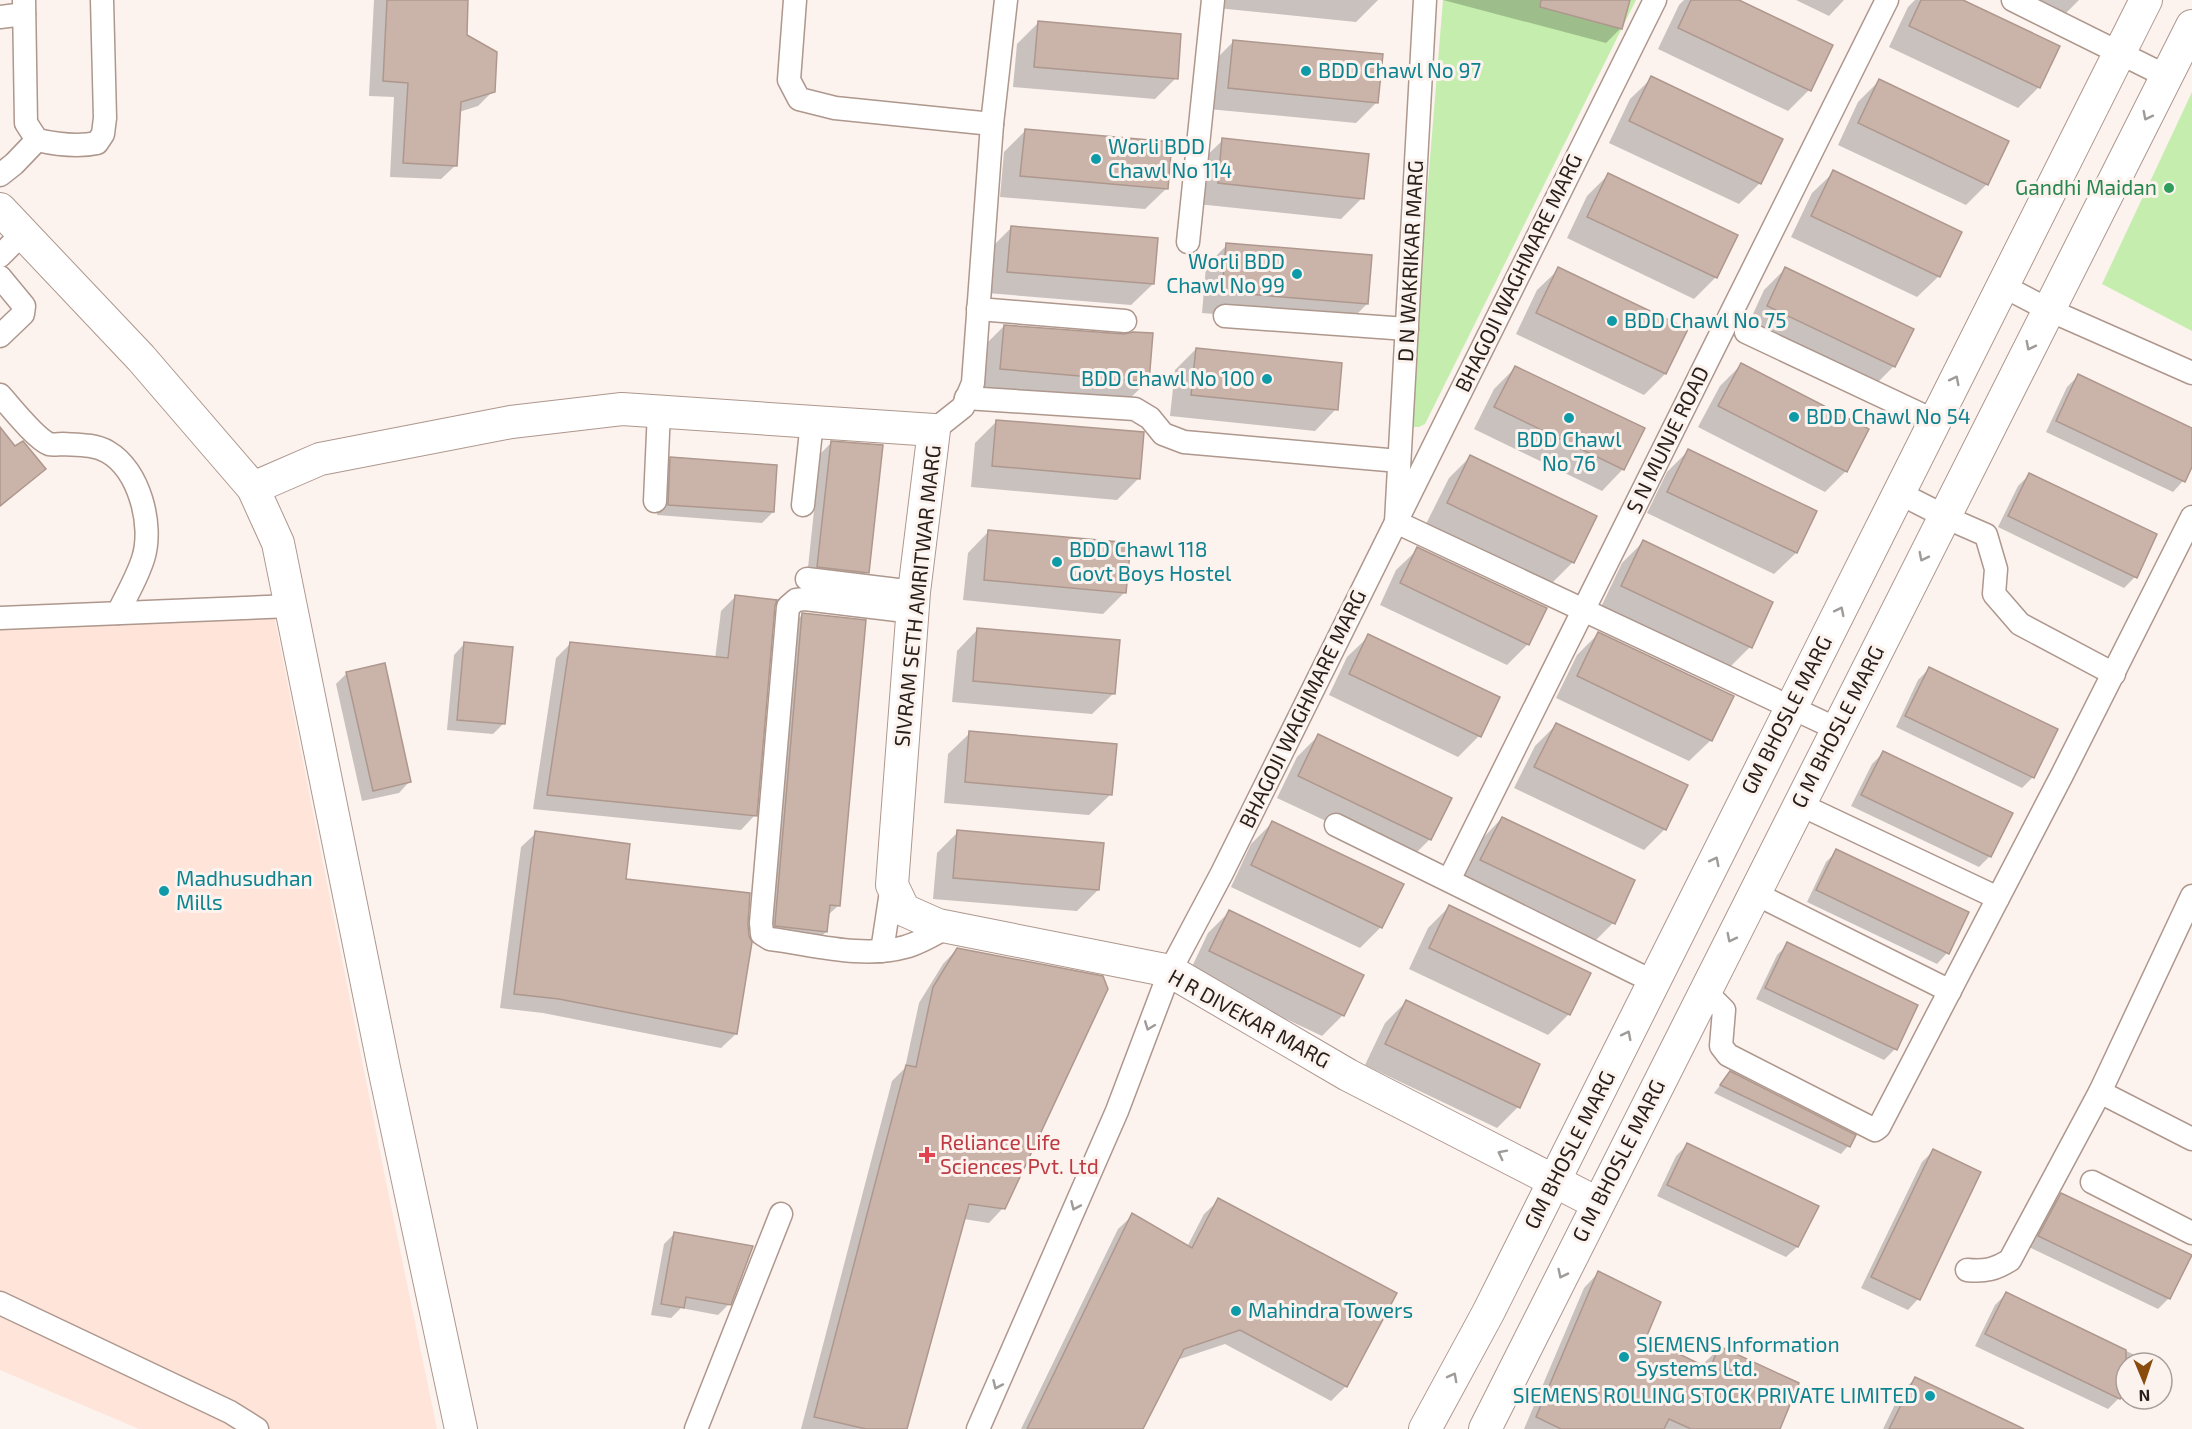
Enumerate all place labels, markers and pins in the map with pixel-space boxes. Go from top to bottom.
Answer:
place label: BDD Chawl No 97 [1318,57,1481,82]
marker: BDD Chawl No 97 [1299,64,1313,78]
place label: Worli BDD Chawl No 114 [1108,133,1232,182]
marker: Worli BDD Chawl No 114 [1089,152,1103,166]
place label: Gandhi Maidan [2015,174,2157,199]
marker: Gandhi Maidan [2162,181,2176,195]
place label: Worli BDD Chawl No 99 [1166,248,1285,297]
marker: Worli BDD Chawl No 99 [1290,267,1304,281]
place label: BDD Chawl No 75 [1624,307,1786,332]
marker: BDD Chawl No 75 [1605,314,1619,328]
place label: BDD Chawl No 100 [1081,365,1255,390]
marker: BDD Chawl No 100 [1260,372,1274,386]
place label: BDD Chawl No 54 [1806,403,1971,428]
marker: BDD Chawl No 54 [1787,410,1801,424]
marker: BDD Chawl No 76 [1562,411,1576,425]
place label: BDD Chawl No 76 [1517,426,1622,475]
place label: BDD Chawl 118 Govt Boys Hostel [1069,536,1232,585]
marker: BDD Chawl 118 Govt Boys Hostel [1050,555,1064,569]
place label: Madhusudhan Mills [176,865,313,914]
marker: Madhusudhan Mills [157,884,171,898]
place label: Reliance Life Sciences Pvt. Ltd [940,1129,1099,1178]
marker: Reliance Life Sciences Pvt. Ltd [918,1146,936,1164]
place label: Mahindra Towers [1248,1297,1413,1322]
marker: Mahindra Towers [1229,1304,1243,1318]
place label: SIEMENS Information Systems Ltd. [1636,1331,1840,1380]
marker: SIEMENS Information Systems Ltd. [1617,1350,1631,1364]
place label: SIEMENS ROLLING STOCK PRIVATE LIMITED [1513,1382,1918,1407]
marker: SIEMENS ROLLING STOCK PRIVATE LIMITED [1923,1389,1937,1403]

